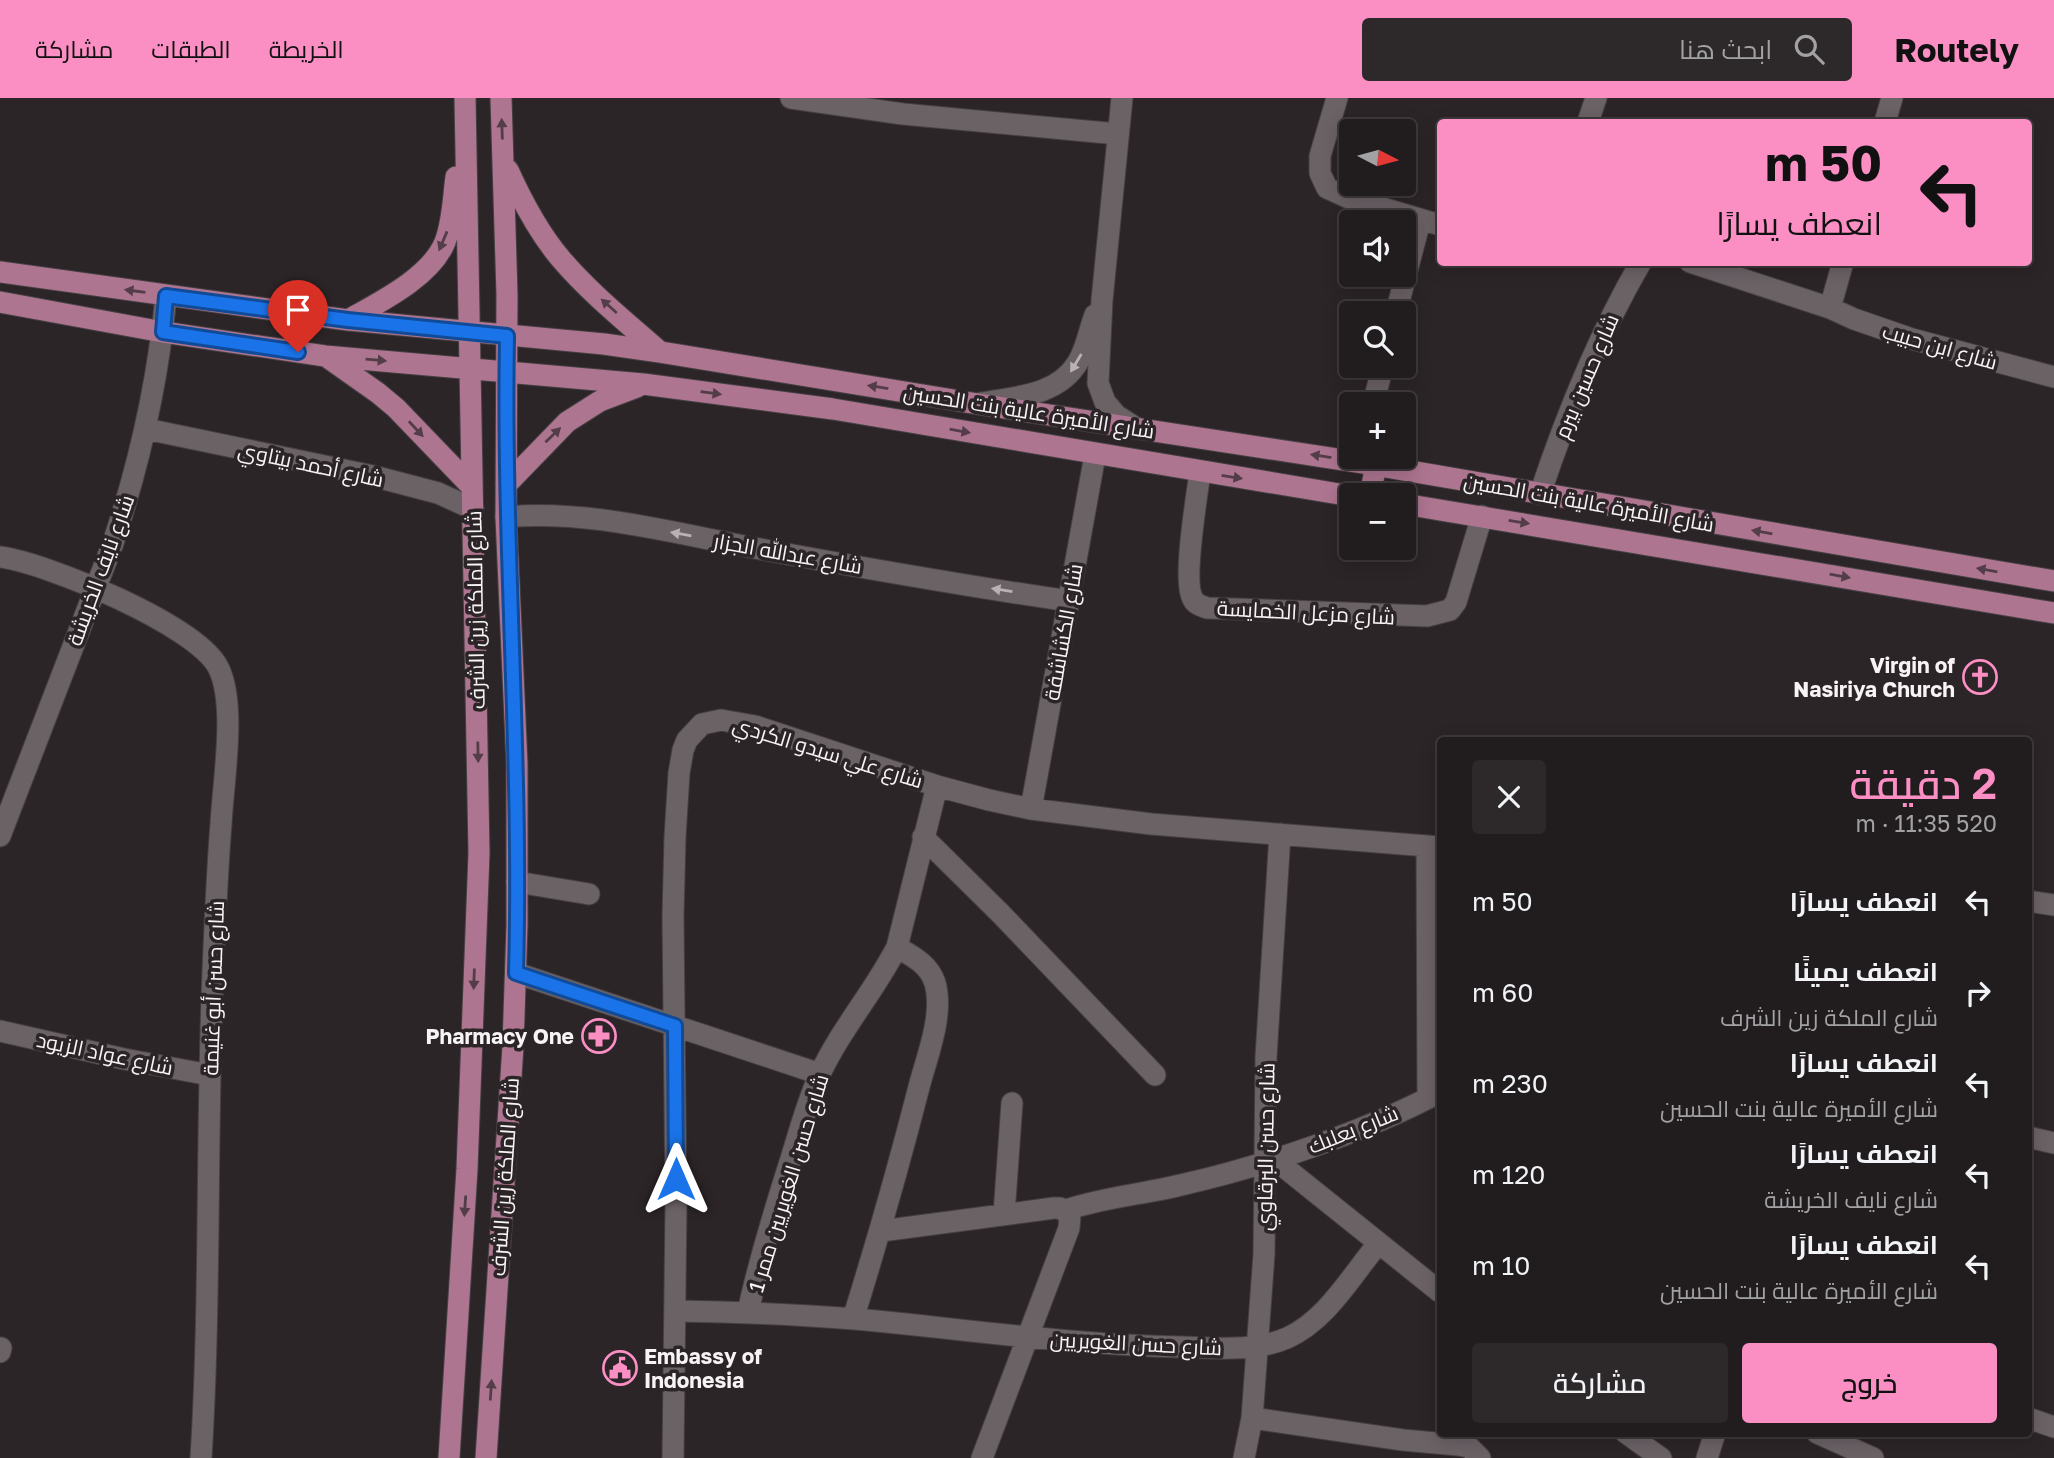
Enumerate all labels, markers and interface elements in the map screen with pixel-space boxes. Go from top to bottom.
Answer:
search box [1362,18,1852,81]
icon: search [1790,30,1828,68]
text: Routely [1894,30,2019,69]
text: مشاركة [35,34,113,63]
text: الطبقات [151,34,231,63]
text: الخريطة [269,34,344,63]
text: ابحث هنا [1679,34,1772,65]
one-way arrow [497,118,508,140]
north arrow [1339,119,1416,196]
map controls [1339,119,1416,560]
text: 50 m [1765,133,1882,192]
icon: left [1906,147,1997,238]
text: انعطف يسارًا [1716,204,1882,242]
button: sound [1339,210,1416,287]
one-way arrow [438,231,449,252]
pin [268,280,328,352]
one-way arrow [124,286,146,297]
icon: arrive [279,291,317,329]
one-way arrow [600,298,618,314]
button: search [1339,301,1416,378]
street label: شارع حسين بيرم [1548,310,1626,443]
street label: شارع ابن حبيب [1879,317,2000,377]
one-way arrow [1070,353,1083,373]
one-way arrow [365,355,387,366]
street label: شارع الأميرة عالية بنت الحسين [901,378,1156,446]
one-way arrow [867,381,889,392]
one-way arrow [700,387,722,398]
button: + [1339,392,1416,469]
one-way arrow [408,420,424,438]
one-way arrow [949,426,971,437]
one-way arrow [544,428,561,444]
street label: شارع أحمد بيتاوي [235,436,386,496]
one-way arrow [1310,450,1332,461]
street label: شارع الأميرة عالية بنت الحسين [1461,467,1716,539]
one-way arrow [1221,472,1243,483]
button: − [1339,483,1416,560]
street label: شارع نايف الخريشة [61,491,141,650]
street label: شارع الملكة زين الشرف [460,510,492,710]
one-way arrow [1508,517,1530,528]
one-way arrow [1751,526,1773,537]
street label: شارع عبدالله الجزار [710,527,864,581]
one-way arrow [670,528,692,539]
street label: شارع الكشاشفة [1038,562,1090,703]
one-way arrow [1976,564,1998,575]
one-way arrow [1829,571,1851,582]
one-way arrow [991,584,1013,595]
street label: شارع مزعل الخمايسة [1216,594,1396,632]
place label: Virgin of Nasiriya Church [1793,652,1955,702]
church icon: Virgin of Nasiriya Church [1961,658,1999,696]
street label: شارع علي سيدو الكردي [729,711,926,797]
one-way arrow [472,741,484,763]
text: 2 دقيقة [1849,758,1997,808]
button: close [1472,760,1546,834]
text: 520 m · 11:35 [1856,809,1997,837]
icon: left [1959,883,1997,921]
text: 50 m [1472,886,1533,917]
text: انعطف يسارًا [1790,886,1938,917]
street label: شارع حسن أبو غنيمة [197,900,231,1076]
text: انعطف يمينًا [1793,956,1938,987]
one-way arrow [469,968,480,990]
icon: right [1959,974,1997,1012]
text: 60 m [1472,977,1533,1008]
text: شارع الملكة زين الشرف [1720,1003,1938,1031]
pharmacy icon: Pharmacy One [580,1017,618,1055]
place label: Pharmacy One [425,1023,574,1049]
street label: شارع عواد الزيود [34,1026,176,1082]
text: انعطف يسارًا [1790,1047,1938,1078]
street label: شارع حسن البرقاوي [1251,1063,1283,1231]
icon: left [1959,1065,1997,1103]
text: 230 m [1472,1068,1548,1099]
street label: شارع حسن الغويريين ممر 1 [742,1071,836,1296]
street label: شارع الملكة زين الشرف [484,1077,526,1277]
text: شارع الأميرة عالية بنت الحسين [1660,1094,1938,1122]
street label: شارع بعلبك [1304,1099,1403,1161]
text: انعطف يسارًا [1790,1138,1938,1169]
position arrow [639,1142,713,1216]
icon: left [1959,1156,1997,1194]
text: 120 m [1472,1159,1545,1190]
text: شارع نايف الخريشة [1764,1185,1938,1213]
one-way arrow [459,1196,470,1218]
text: انعطف يسارًا [1790,1229,1938,1260]
icon: left [1959,1247,1997,1285]
text: 10 m [1472,1250,1530,1281]
text: شارع الأميرة عالية بنت الحسين [1660,1276,1938,1304]
street label: شارع حسن الغويريين [1049,1326,1223,1362]
place label: Embassy of Indonesia [644,1343,762,1393]
button: مشاركة [1472,1343,1728,1423]
button: خروج [1742,1343,1997,1423]
public building icon: Embassy of Indonesia [601,1349,639,1387]
one-way arrow [486,1379,497,1401]

